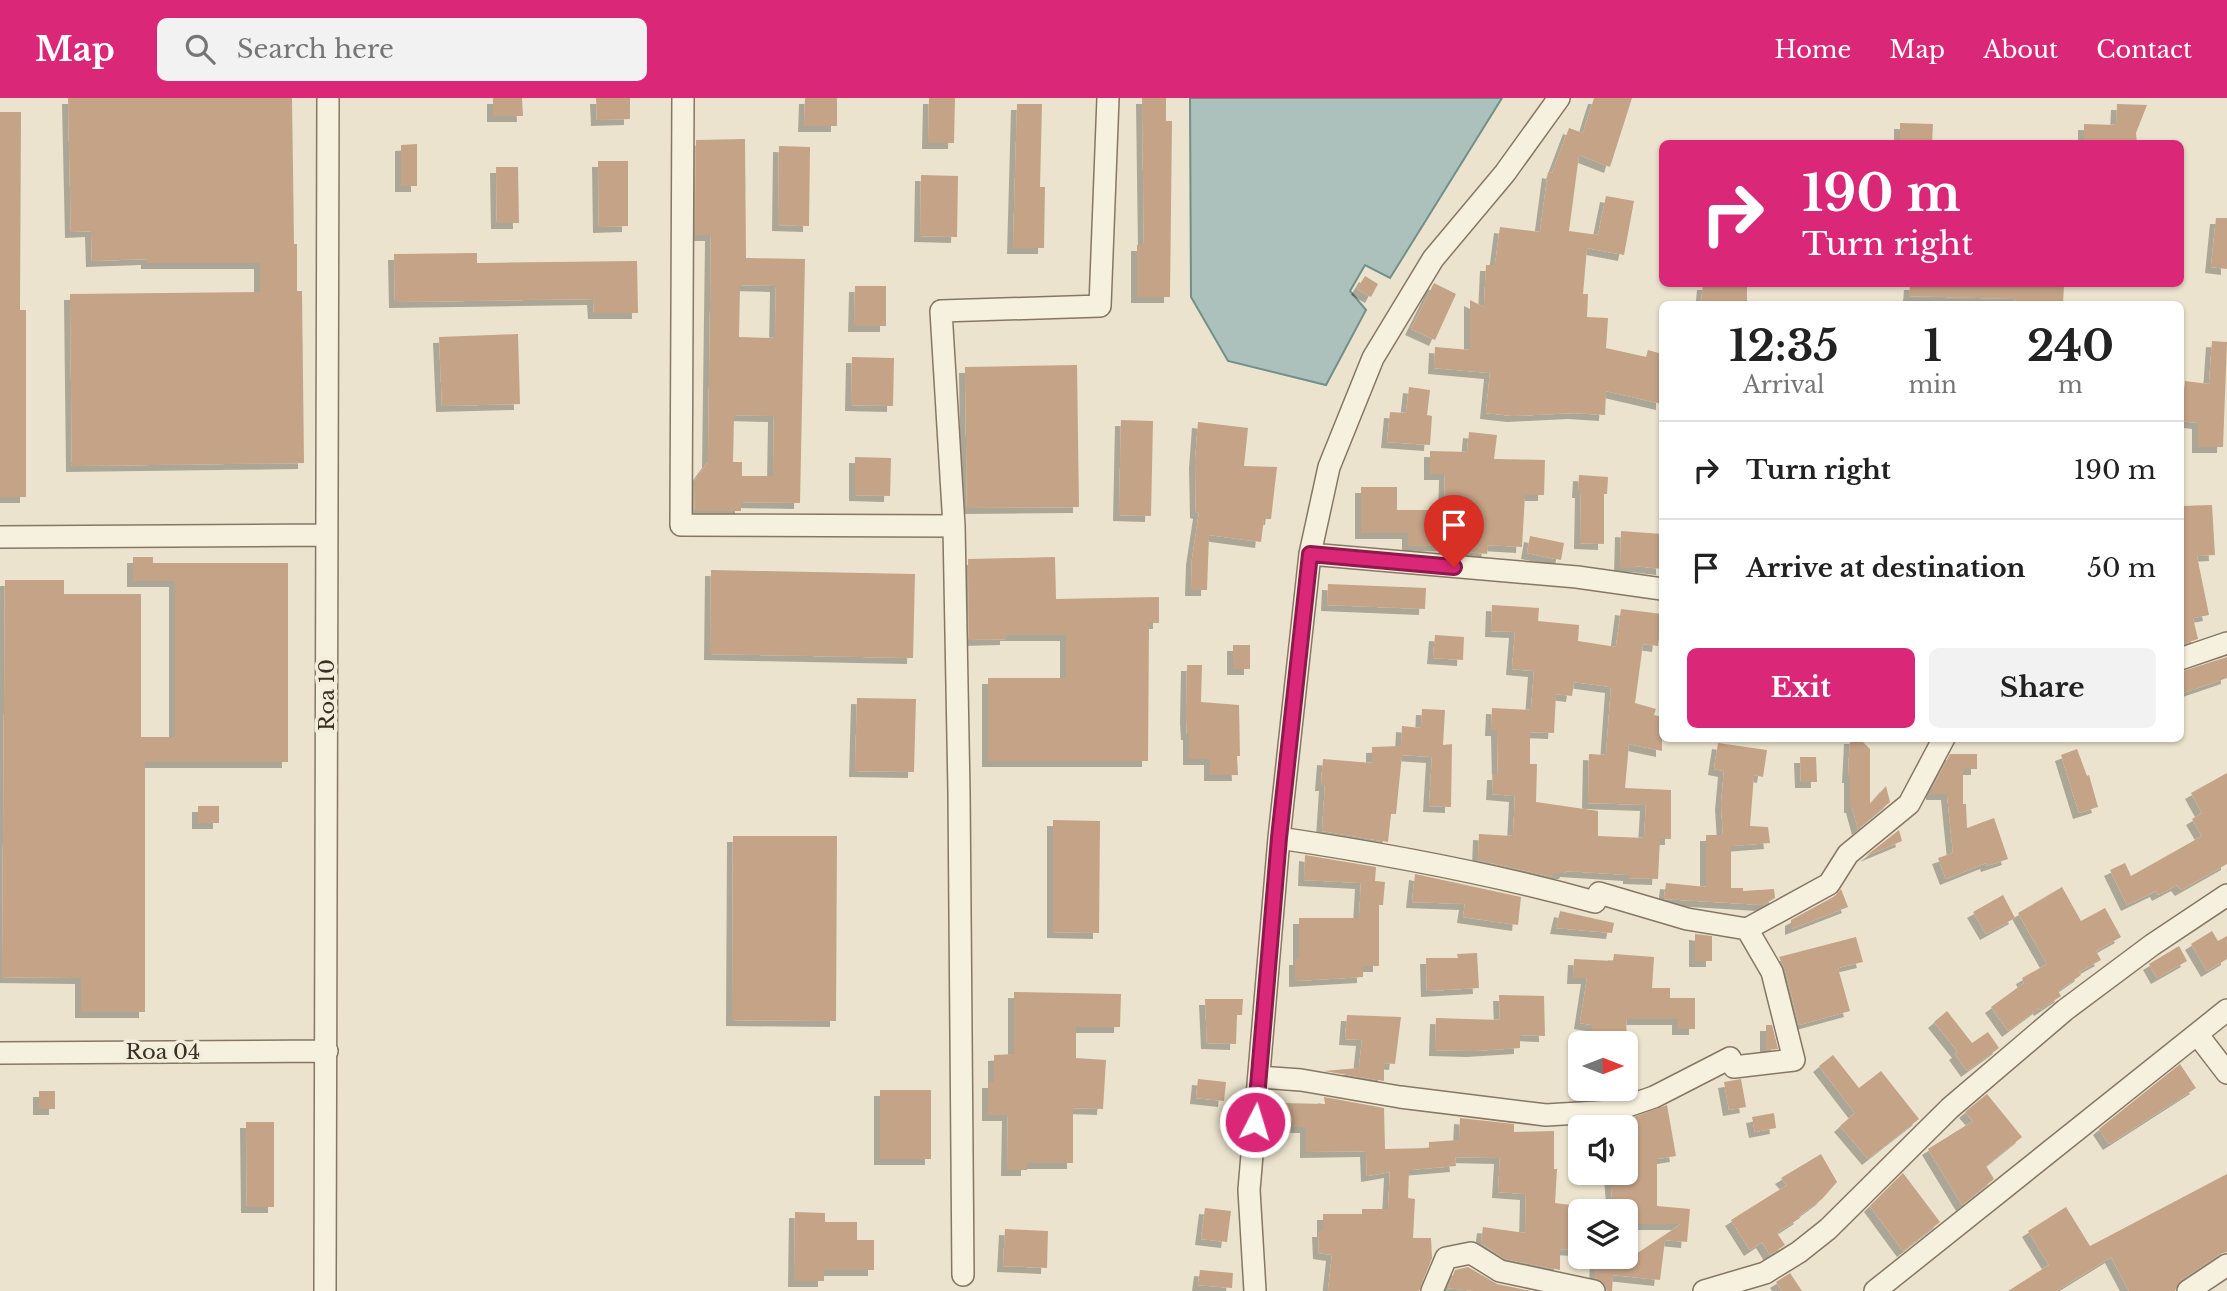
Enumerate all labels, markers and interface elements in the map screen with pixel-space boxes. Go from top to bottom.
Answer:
search box [157,18,647,81]
text: Map [35,29,115,70]
icon: search [181,30,219,68]
text: Search here [237,33,394,65]
text: Home [1775,35,1851,64]
text: Map [1889,35,1945,64]
text: About [1983,35,2058,64]
text: Contact [2096,35,2192,64]
text: 190 m [1802,163,1961,224]
icon: right [1687,168,1778,259]
text: Turn right [1802,224,1973,264]
text: 12:35 [1729,320,1838,372]
text: 1 [1924,320,1942,372]
text: 240 [2027,320,2114,372]
text: Arrival [1743,371,1824,399]
text: min [1908,371,1957,399]
text: m [2058,371,2083,399]
icon: right [1687,451,1725,489]
text: Turn right [1746,454,1891,486]
text: 190 m [2074,454,2156,486]
pin [1424,495,1484,567]
icon: arrive [1435,506,1473,544]
icon: arrive [1687,549,1725,587]
text: Arrive at destination [1746,552,2026,584]
text: 50 m [2087,552,2156,584]
button: Exit [1687,648,1915,728]
button: Share [1929,648,2156,728]
street label: Roa 10 [314,659,340,731]
north arrow [1568,1031,1638,1101]
map controls [1568,1031,1638,1269]
street label: Roa 04 [126,1039,200,1065]
position arrow [1218,1085,1292,1159]
button: sound [1568,1115,1638,1185]
button: layers [1568,1199,1638,1269]

